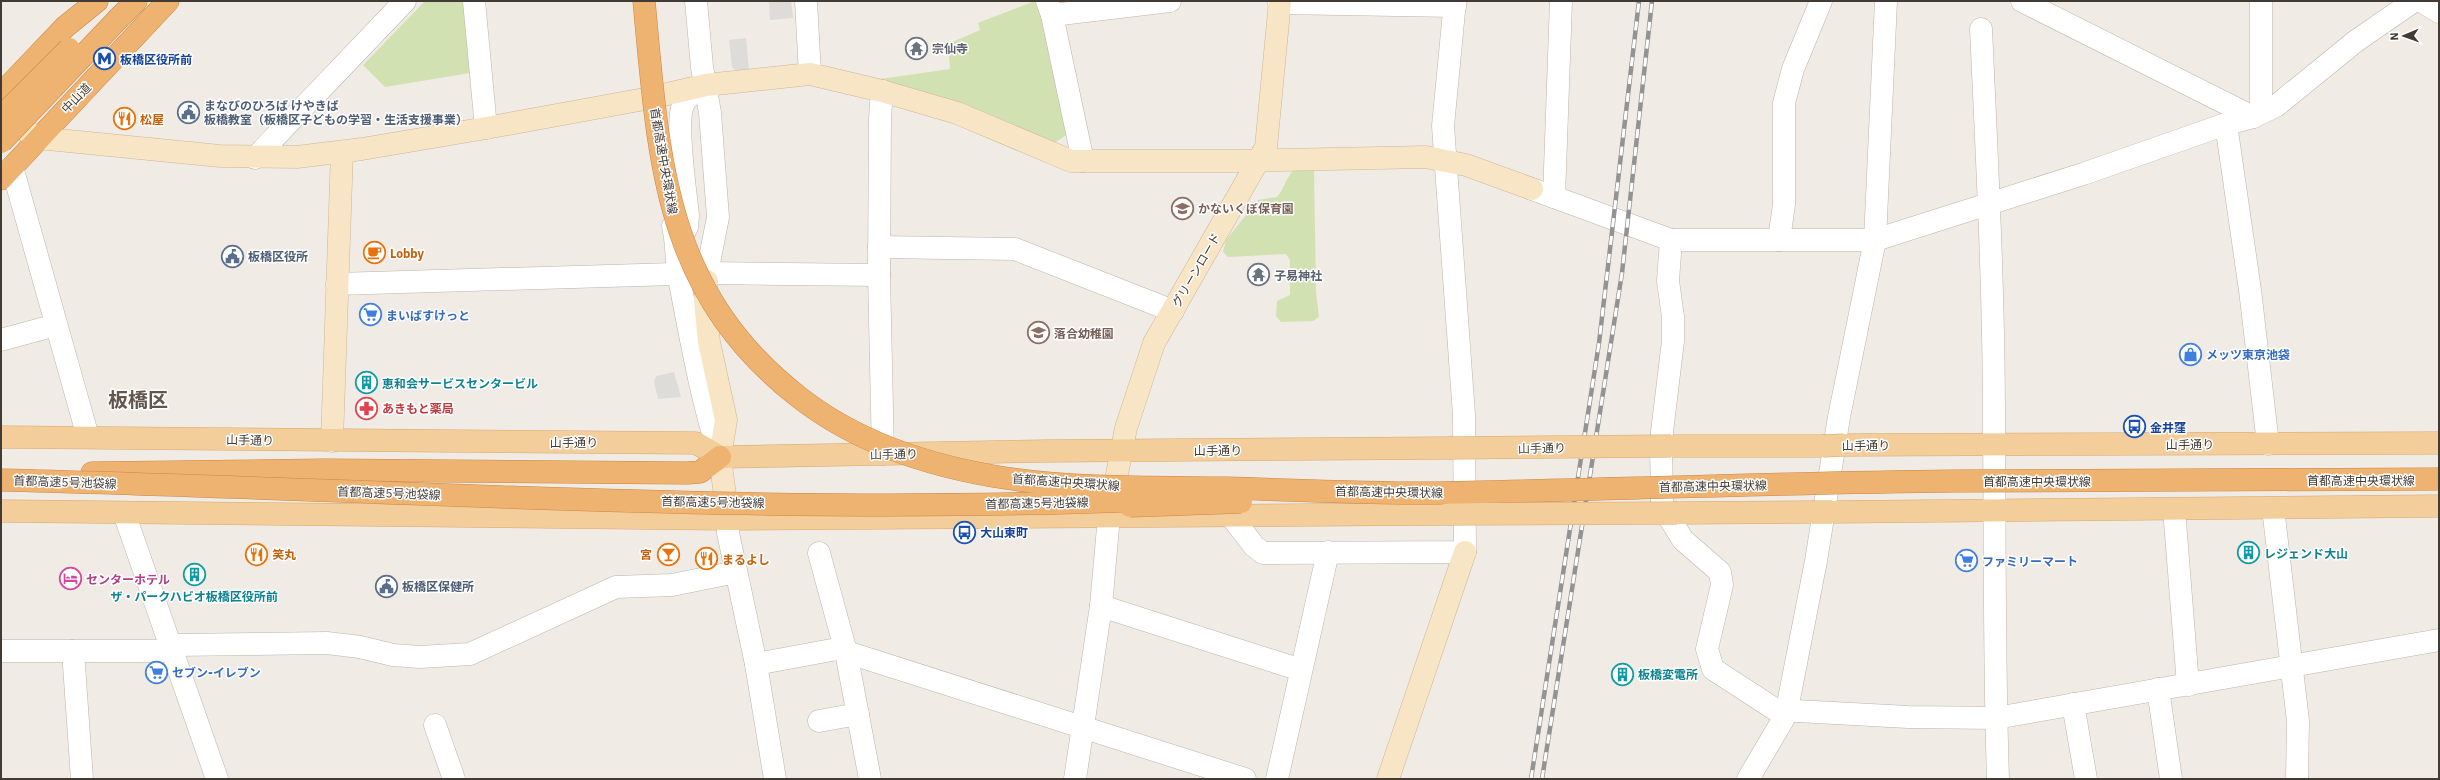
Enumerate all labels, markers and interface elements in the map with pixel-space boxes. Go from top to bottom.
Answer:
north arrow [2384,16,2424,56]
text: N [2387,32,2401,41]
temple icon: 宗仙寺 [903,35,929,61]
place label: 宗仙寺 [932,41,968,56]
metro station icon: 板橋区役所前 [91,46,117,72]
place label: 板橋区役所前 [120,52,192,67]
street label: 中山道 [58,80,94,116]
place label: まなびのひろば けやきば 板橋教室（板橋区子どもの学習・生活支援事業） [204,98,468,127]
public building icon: まなびのひろば けやきば 板橋教室（板橋区子どもの学習・生活支援事業） [175,99,201,125]
restaurant icon: 松屋 [111,106,137,132]
street label: 首都高速中央環状線 [647,107,681,215]
place label: 松屋 [140,112,164,127]
school or university icon: かないくぼ保育園 [1169,195,1195,221]
place label: かないくぼ保育園 [1198,201,1294,216]
street label: グリーンロード [1169,230,1223,310]
cafe icon: Lobby [362,240,388,266]
public building icon: 板橋区役所 [220,243,246,269]
place label: Lobby [390,246,424,261]
place label: 板橋区役所 [248,249,308,264]
temple icon: 子易神社 [1245,262,1271,288]
place label: 子易神社 [1274,268,1322,283]
supermarket icon: まいばすけっと [358,302,384,328]
place label: まいばすけっと [386,308,470,323]
school or university icon: 落合幼稚園 [1025,320,1051,346]
place label: 落合幼稚園 [1054,326,1114,341]
shop icon: メッツ東京池袋 [2177,341,2203,367]
place label: メッツ東京池袋 [2206,347,2290,362]
building icon: 恵和会サービスセンタービル [354,370,380,396]
place label: 恵和会サービスセンタービル [382,376,538,391]
district label: 板橋区 [108,386,168,413]
pharmacy icon: あきもと薬局 [353,395,379,421]
place label: あきもと薬局 [382,401,454,416]
bus stop icon: 金井窪 [2122,414,2148,440]
place label: 金井窪 [2150,420,2186,435]
street label: 山手通り [226,432,274,448]
street label: 山手通り [550,435,598,450]
street label: 山手通り [2166,437,2214,452]
street label: 山手通り [1842,438,1890,453]
street label: 山手通り [1518,440,1566,456]
street label: 山手通り [1194,443,1242,458]
street label: 山手通り [870,446,918,462]
street label: 首都高速中央環状線 [1012,471,1120,493]
street label: 首都高速5号池袋線 [13,473,117,491]
street label: 首都高速中央環状線 [2307,473,2415,488]
street label: 首都高速中央環状線 [1983,474,2091,489]
street label: 首都高速中央環状線 [1659,478,1767,494]
street label: 首都高速5号池袋線 [337,484,441,502]
street label: 首都高速中央環状線 [1335,484,1443,500]
street label: 首都高速5号池袋線 [661,494,765,510]
street label: 首都高速5号池袋線 [985,495,1089,511]
bus stop icon: 大山東町 [952,519,978,545]
place label: 大山東町 [980,525,1028,540]
building icon: レジェンド大山 [2235,540,2261,566]
restaurant icon: 笑丸 [243,541,269,567]
bar icon: 宮 [655,541,681,567]
restaurant icon: まるよし [693,546,719,572]
place label: レジェンド大山 [2264,546,2348,561]
place label: 笑丸 [272,547,296,562]
place label: 宮 [640,547,652,562]
supermarket icon: ファミリーマート [1953,548,1979,574]
place label: まるよし [722,552,770,567]
place label: ファミリーマート [1982,554,2078,569]
building icon: ザ・パークハビオ板橋区役所前 [181,562,207,588]
hotel icon: センターホテル [58,566,84,592]
place label: センターホテル [86,572,170,587]
public building icon: 板橋区保健所 [374,573,400,599]
place label: 板橋区保健所 [402,579,474,594]
place label: ザ・パークハビオ板橋区役所前 [110,589,278,604]
supermarket icon: セブン-イレブン [144,659,170,685]
building icon: 板橋変電所 [1609,661,1635,687]
place label: セブン-イレブン [172,665,261,680]
place label: 板橋変電所 [1638,667,1698,682]

